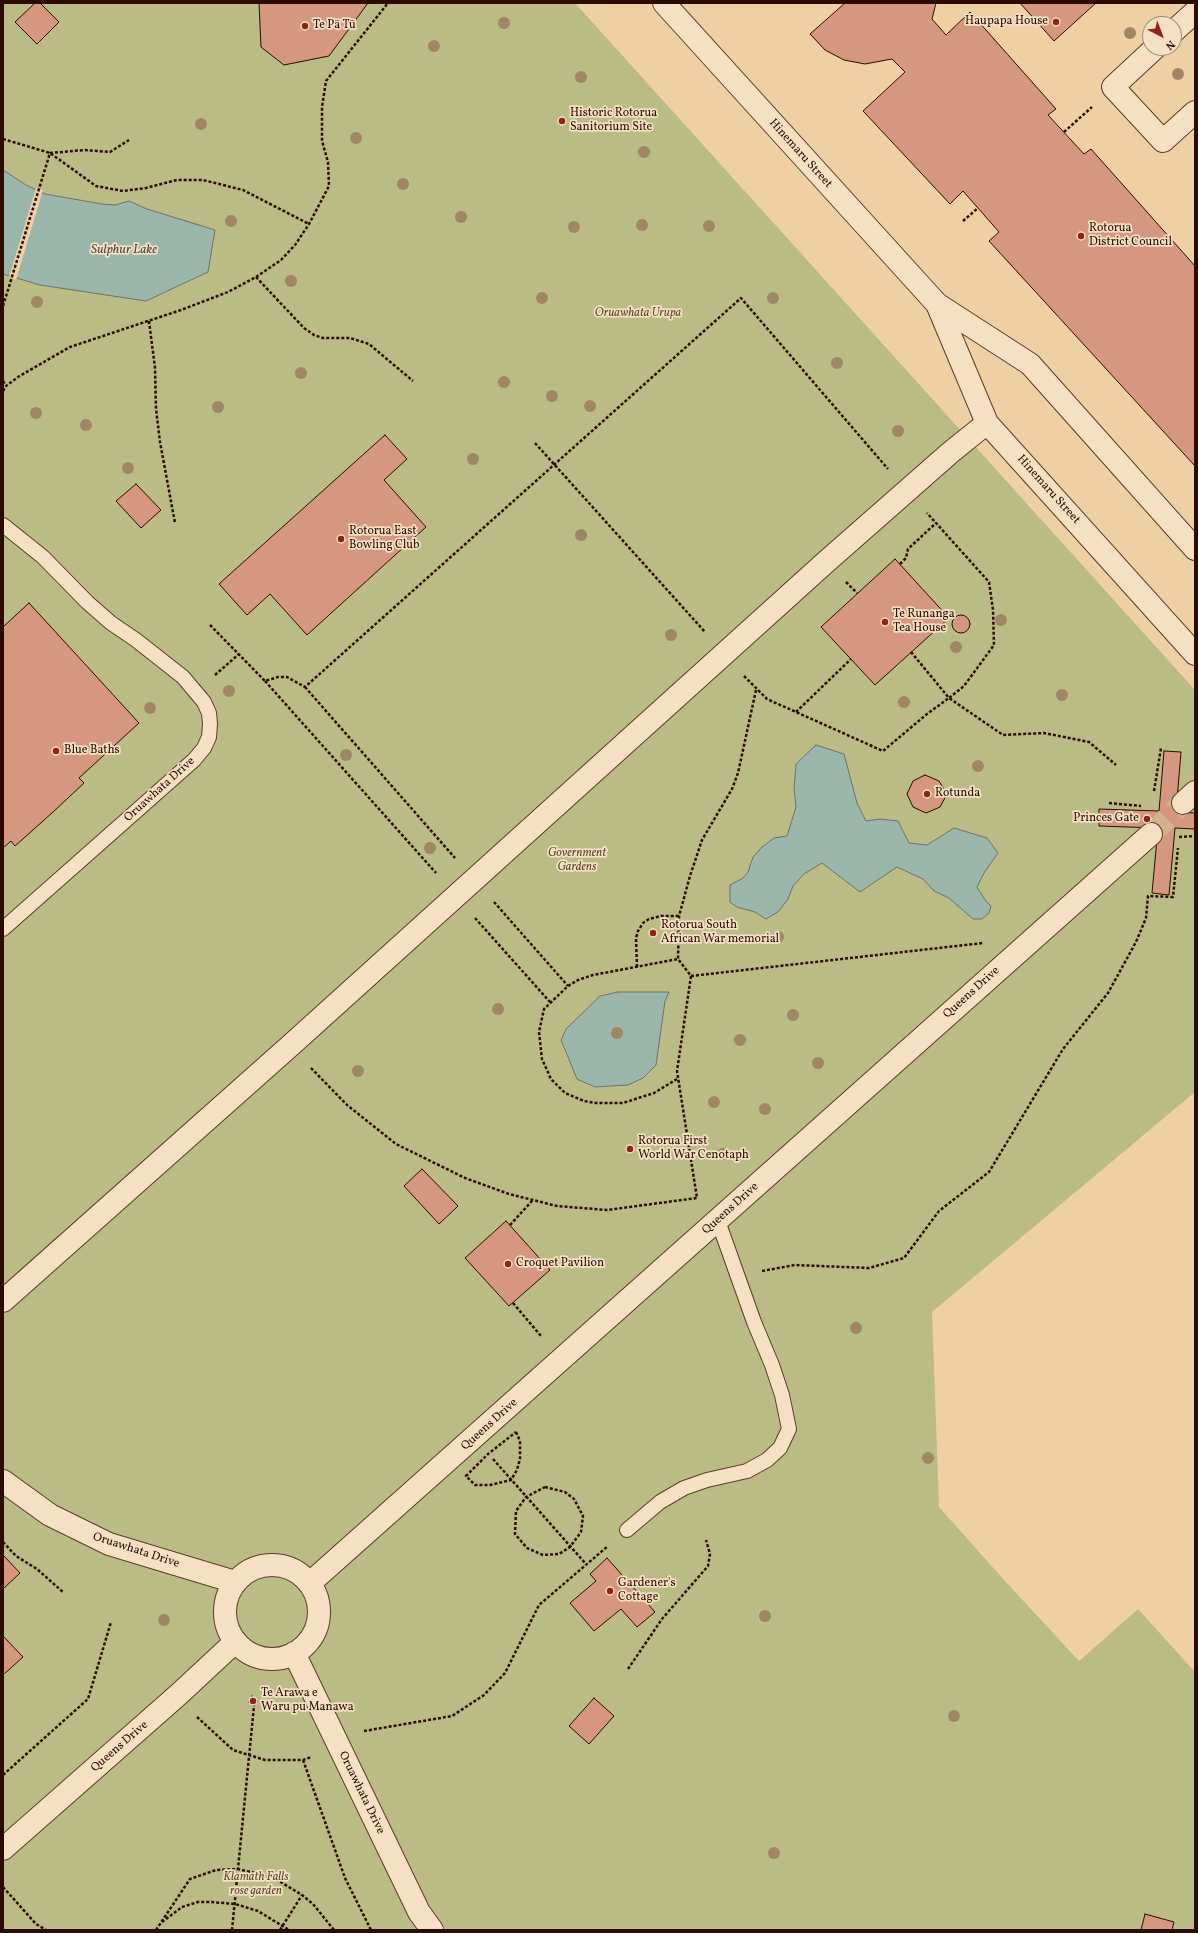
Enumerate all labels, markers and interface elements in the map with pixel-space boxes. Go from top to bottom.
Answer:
place label: Haupapa House [965,15,1048,29]
north arrow [1142,16,1182,56]
marker: Haupapa House [1051,17,1061,27]
place label: Te Pā Tū [313,19,356,33]
marker: Te Pā Tū [300,21,310,31]
text: N [1162,36,1178,53]
place label: Historic Rotorua Sanitorium Site [570,107,657,135]
marker: Historic Rotorua Sanitorium Site [557,116,567,126]
street label: Hinemaru Street [765,117,835,191]
place label: Rotorua District Council [1089,222,1172,250]
marker: Rotorua District Council [1076,231,1086,241]
water label: Sulphur Lake [91,243,157,259]
park label: Oruawhata Urupa [595,307,681,321]
street label: Hinemaru Street [1013,453,1083,527]
place label: Rotorua East Bowling Club [349,525,420,553]
marker: Rotorua East Bowling Club [336,534,346,544]
place label: Te Runanga Tea House [893,608,955,636]
marker: Te Runanga Tea House [880,617,890,627]
place label: Blue Baths [64,744,120,758]
marker: Blue Baths [51,746,61,756]
street label: Oruawhata Drive [122,754,198,826]
place label: Rotunda [935,787,980,801]
marker: Rotunda [922,789,932,799]
place label: Princes Gate [1073,812,1139,826]
marker: Princes Gate [1142,814,1152,824]
park label: Government Gardens [548,847,606,875]
place label: Rotorua South African War memorial [661,919,779,947]
marker: Rotorua South African War memorial [648,928,658,938]
street label: Queens Drive [941,964,1003,1022]
place label: Rotorua First World War Cenotaph [638,1135,749,1163]
marker: Rotorua First World War Cenotaph [625,1144,635,1154]
street label: Queens Drive [700,1180,762,1238]
place label: Croquet Pavilion [516,1257,604,1271]
marker: Croquet Pavilion [503,1259,513,1269]
street label: Queens Drive [459,1396,521,1454]
street label: Oruawhata Drive [91,1530,181,1572]
place label: Gardener's Cottage [618,1577,676,1605]
marker: Gardener's Cottage [605,1586,615,1596]
place label: Te Arawa e Waru pu Manawa [261,1687,354,1715]
marker: Te Arawa e Waru pu Manawa [248,1696,258,1706]
street label: Queens Drive [89,1718,151,1776]
street label: Oruawhata Drive [335,1749,387,1837]
park label: Klamath Falls rose garden [223,1871,289,1899]

